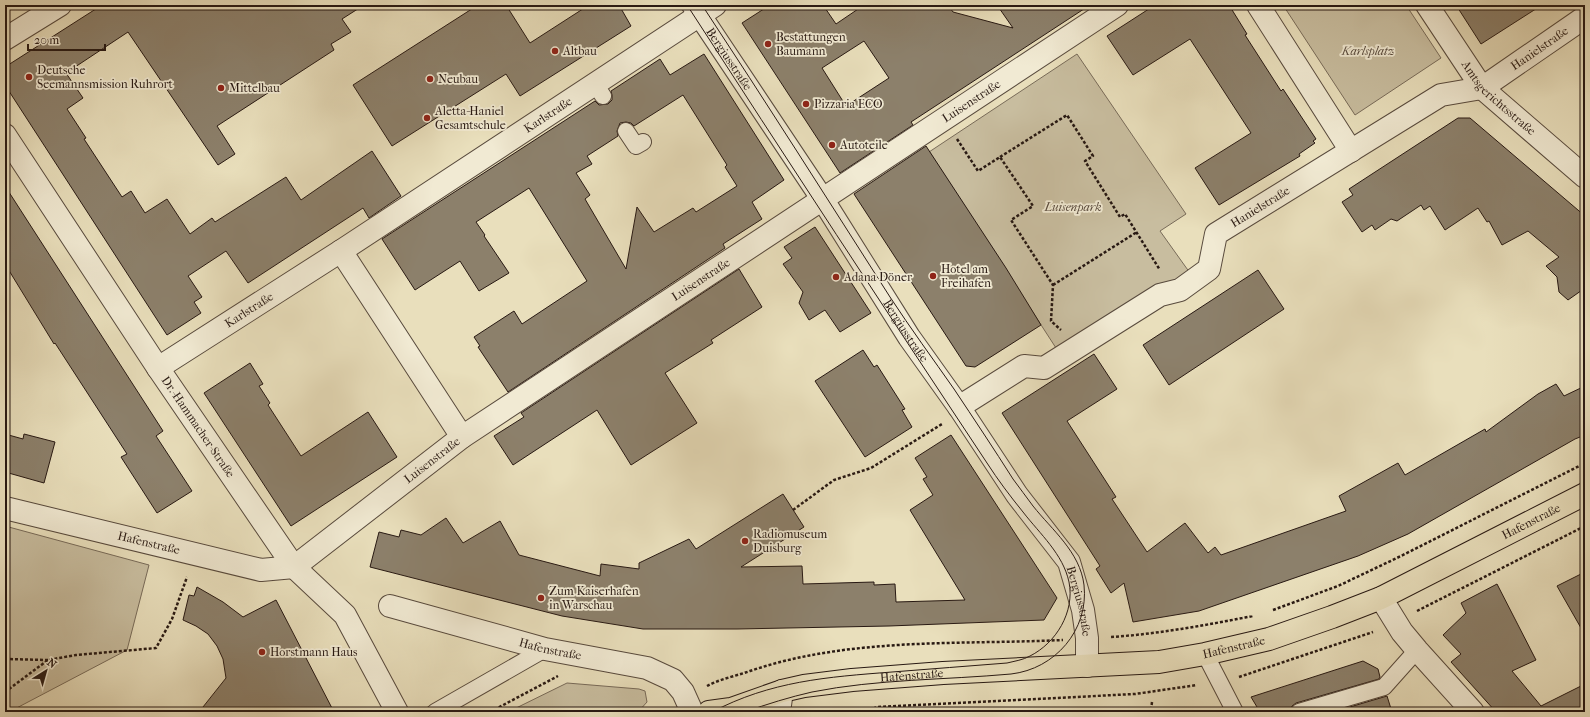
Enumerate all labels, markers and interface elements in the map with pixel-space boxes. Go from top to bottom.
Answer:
street label: Hanielstraße [1508,24,1571,73]
street label: Bergiusstraße [703,25,755,93]
scale bar [28,26,105,52]
place label: Bestattungen Baumann [776,30,846,58]
text: 20 m [34,33,59,47]
marker: Bestattungen Baumann [763,39,773,49]
place label: Altbau [562,44,597,58]
park label: Karlsplatz [1341,44,1394,58]
marker: Altbau [550,46,560,56]
street label: Amtsgerichtsstraße [1458,57,1538,138]
place label: Deutsche Seemannsmission Ruhrort [37,63,174,91]
marker: Deutsche Seemannsmission Ruhrort [24,72,34,82]
place label: Neubau [438,72,478,86]
marker: Neubau [425,74,435,84]
street label: Luisenstraße [939,77,1003,125]
place label: Mittelbau [229,81,280,95]
marker: Mittelbau [216,83,226,93]
street label: Karlstraße [521,94,575,136]
place label: Pizzaria ECO [814,97,883,111]
marker: Pizzaria ECO [801,99,811,109]
place label: Aletta-Haniel Gesamtschule [434,104,506,132]
marker: Aletta-Haniel Gesamtschule [422,113,432,123]
place label: Autoteile [839,138,888,152]
marker: Autoteile [827,140,837,150]
street label: Hanielstraße [1228,183,1292,230]
park label: Luisenpark [1044,200,1101,214]
street label: Luisenstraße [669,255,733,304]
place label: Hotel am Freihafen [941,262,991,290]
place label: Adana Döner [843,270,913,284]
marker: Hotel am Freihafen [928,271,938,281]
marker: Adana Döner [831,272,841,282]
street label: Karlstraße [222,289,276,330]
street label: Bergiusstraße [880,297,931,365]
street label: Dr.-Hammacher-Straße [159,373,238,480]
street label: Luisenstraße [401,434,463,486]
street label: Hafenstraße [1500,501,1563,542]
place label: Radiomuseum Duisburg [753,527,827,555]
street label: Hafenstraße [116,529,182,557]
marker: Radiomuseum Duisburg [740,536,750,546]
street label: Bergiusstraße [1064,565,1094,637]
place label: Zum Kaiserhafen in Warschau [549,584,639,612]
marker: Zum Kaiserhafen in Warschau [536,593,546,603]
street label: Hafenstraße [1201,633,1266,661]
street label: Hafenstraße [517,635,583,663]
place label: Horstmann Haus [270,645,358,659]
marker: Horstmann Haus [257,647,267,657]
north arrow [26,651,66,691]
text: N [44,656,59,672]
street label: Hafenstraße [879,666,944,685]

